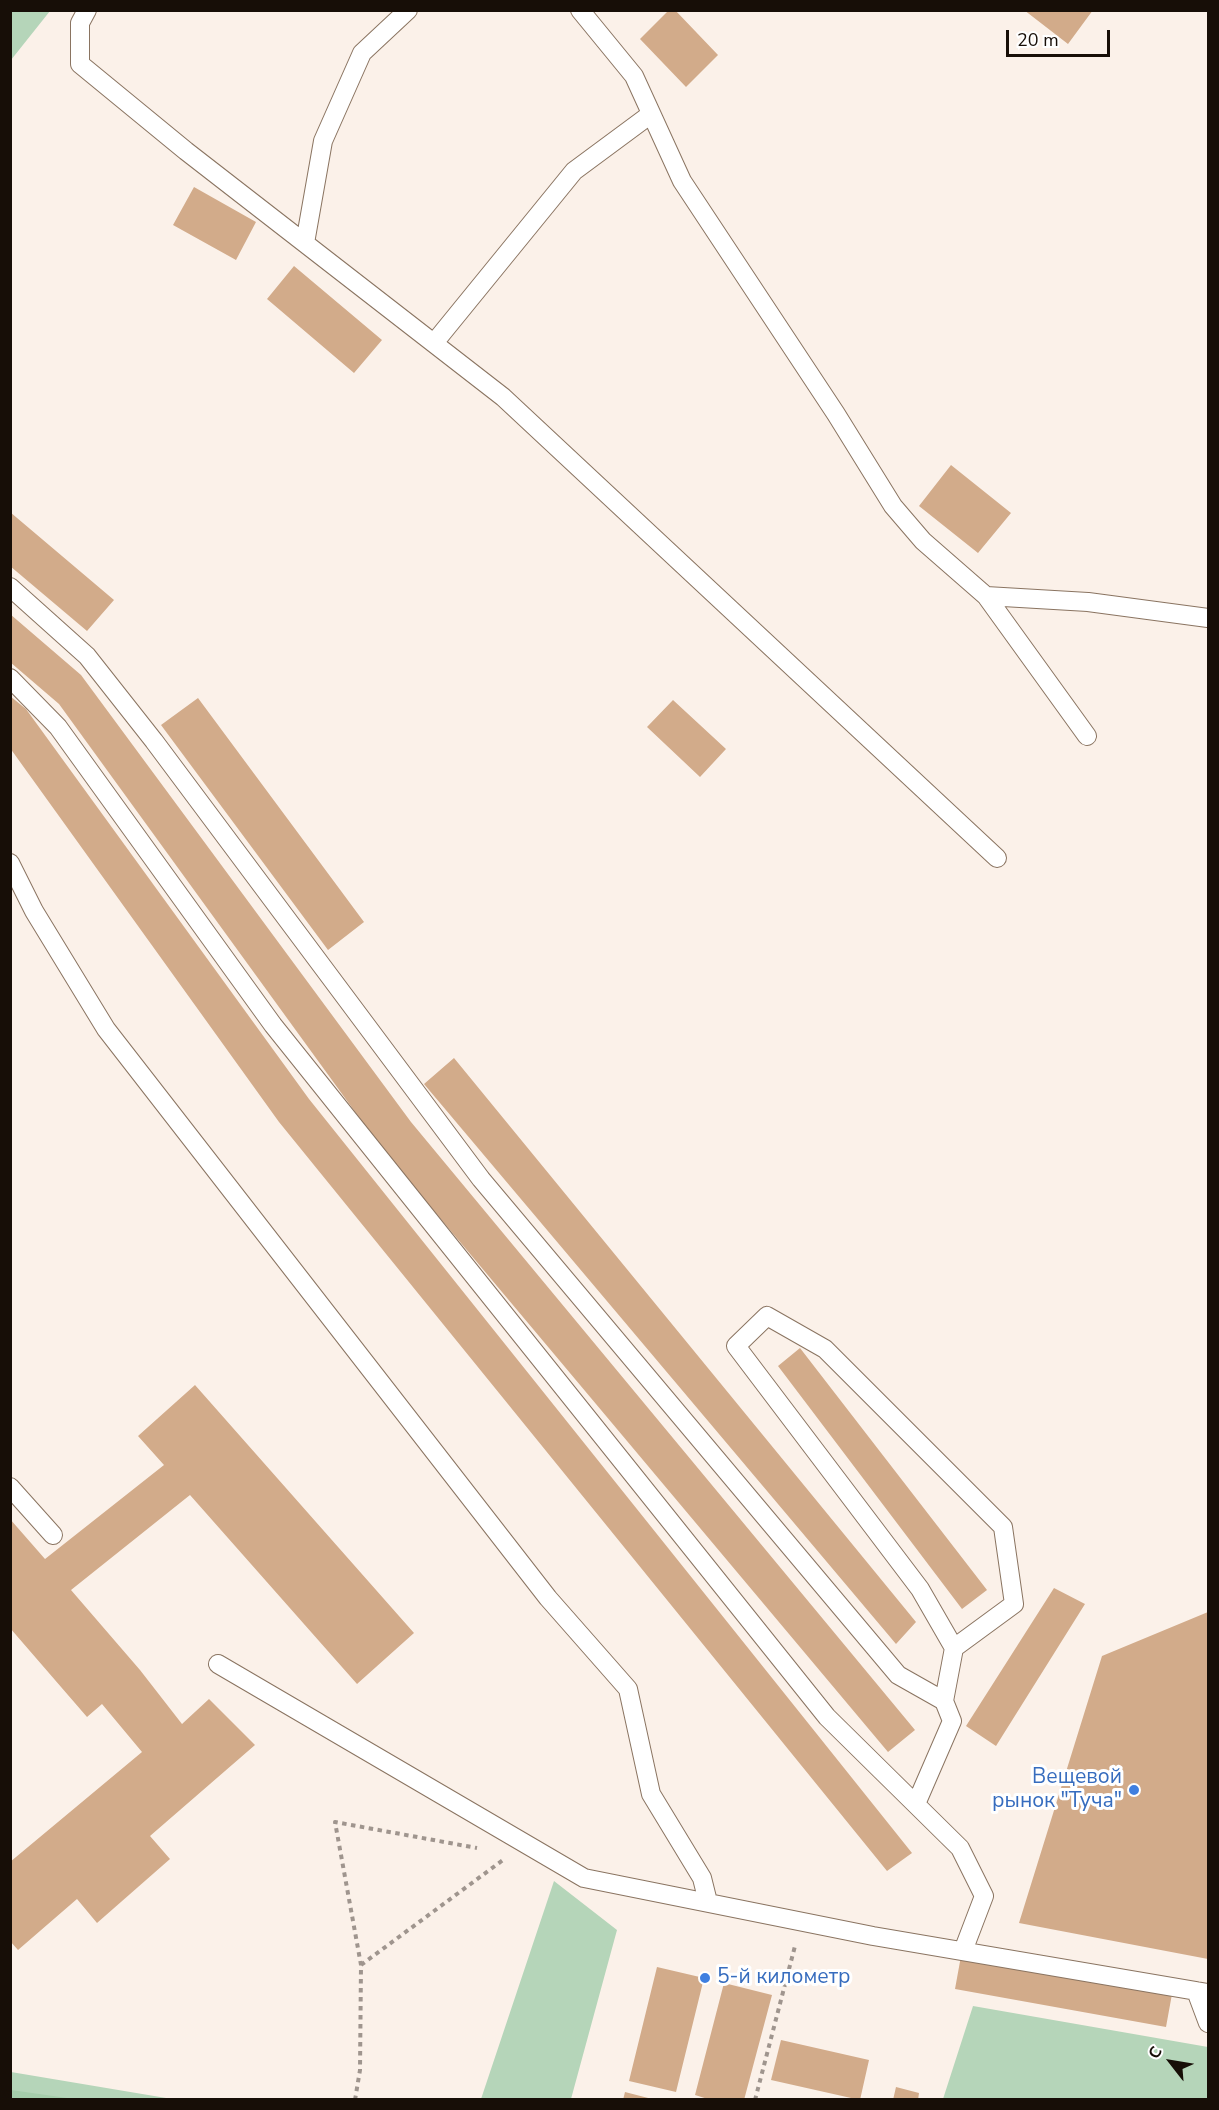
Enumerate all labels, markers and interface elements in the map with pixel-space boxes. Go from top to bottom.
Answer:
scale bar [1009,18,1112,56]
text: 20 m [1017,28,1059,52]
place label: Вещевой рынок "Туча" [992,1765,1122,1815]
marker: Вещевой рынок "Туча" [1127,1783,1141,1797]
place label: 5-й километр [717,1965,850,1991]
marker: 5-й километр [698,1971,712,1985]
north arrow [1141,2032,1201,2092]
text: С [1143,2042,1168,2063]

